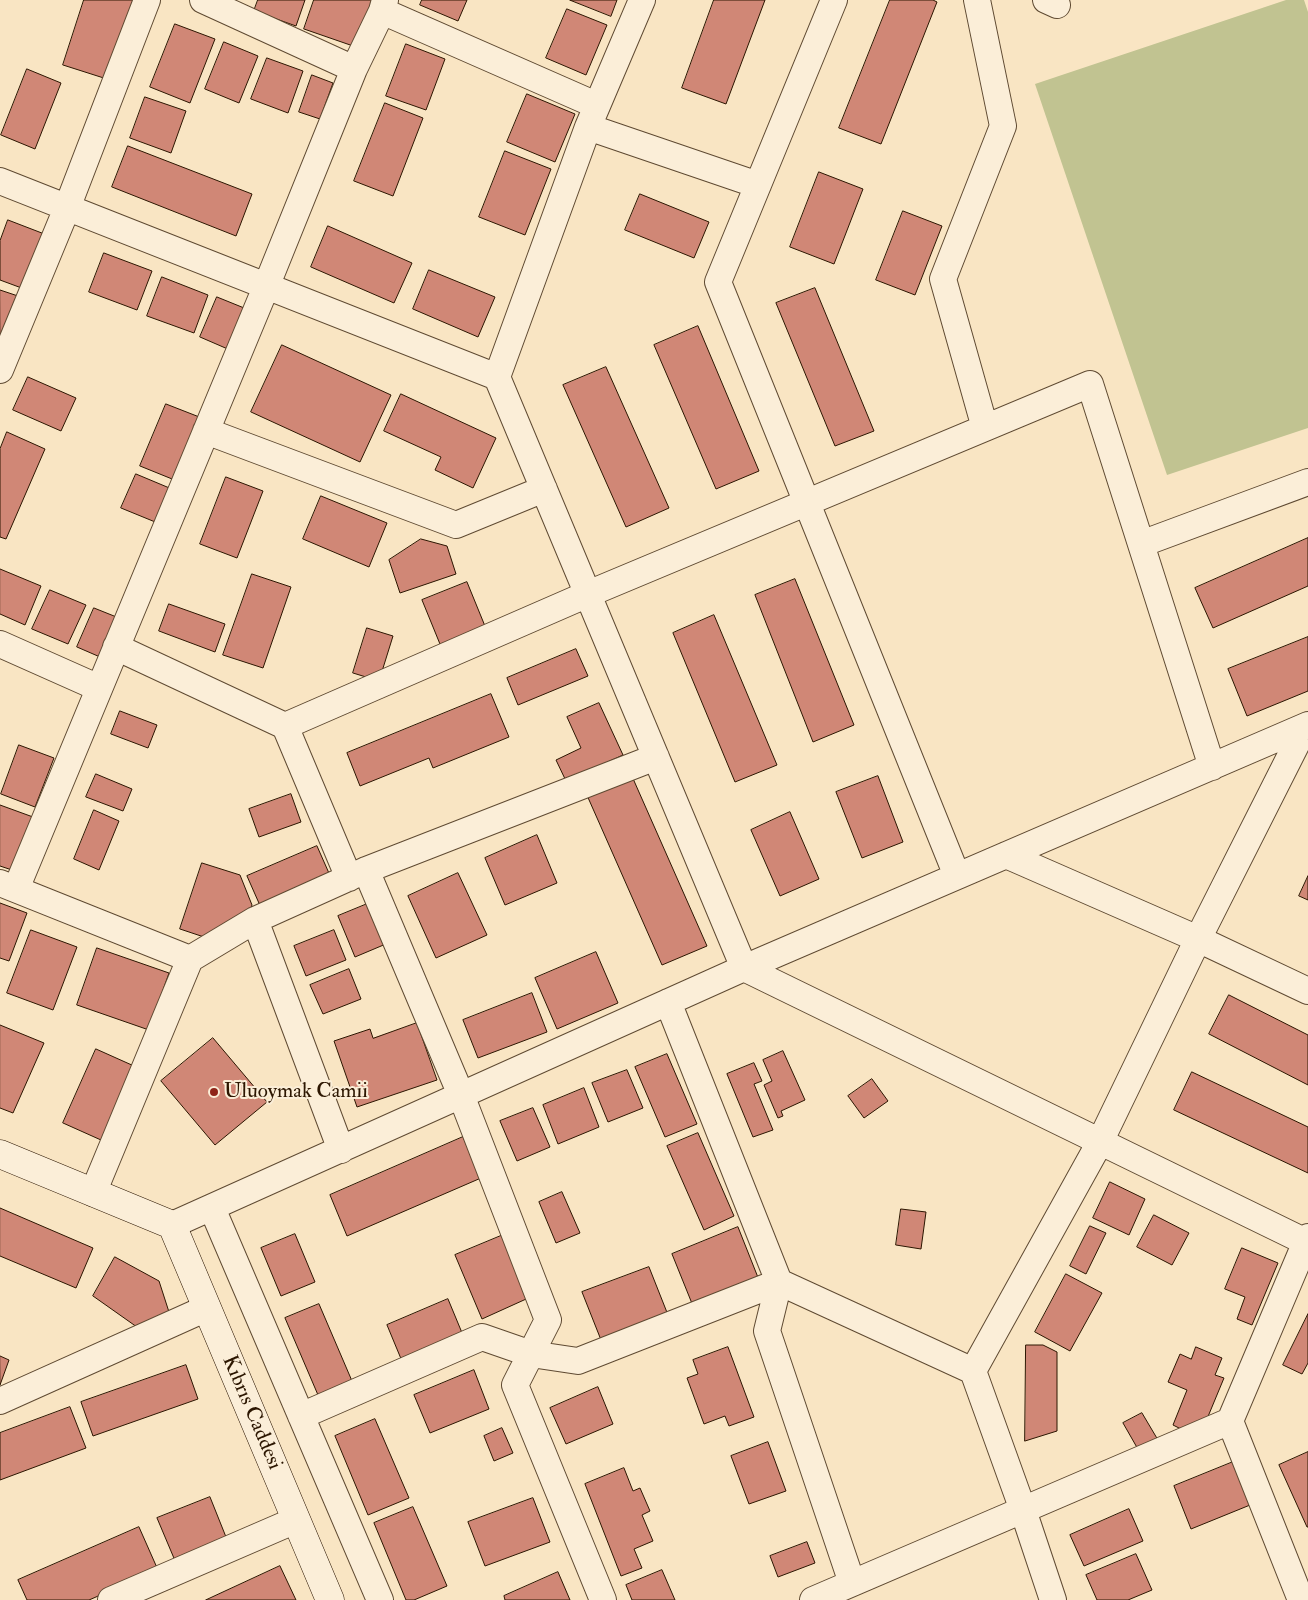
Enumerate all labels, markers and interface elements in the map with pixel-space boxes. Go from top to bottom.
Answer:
place label: Uluoymak Camii [224,1079,368,1105]
marker: Uluoymak Camii [208,1086,220,1098]
street label: Kıbrıs Caddesi [216,1352,286,1474]

